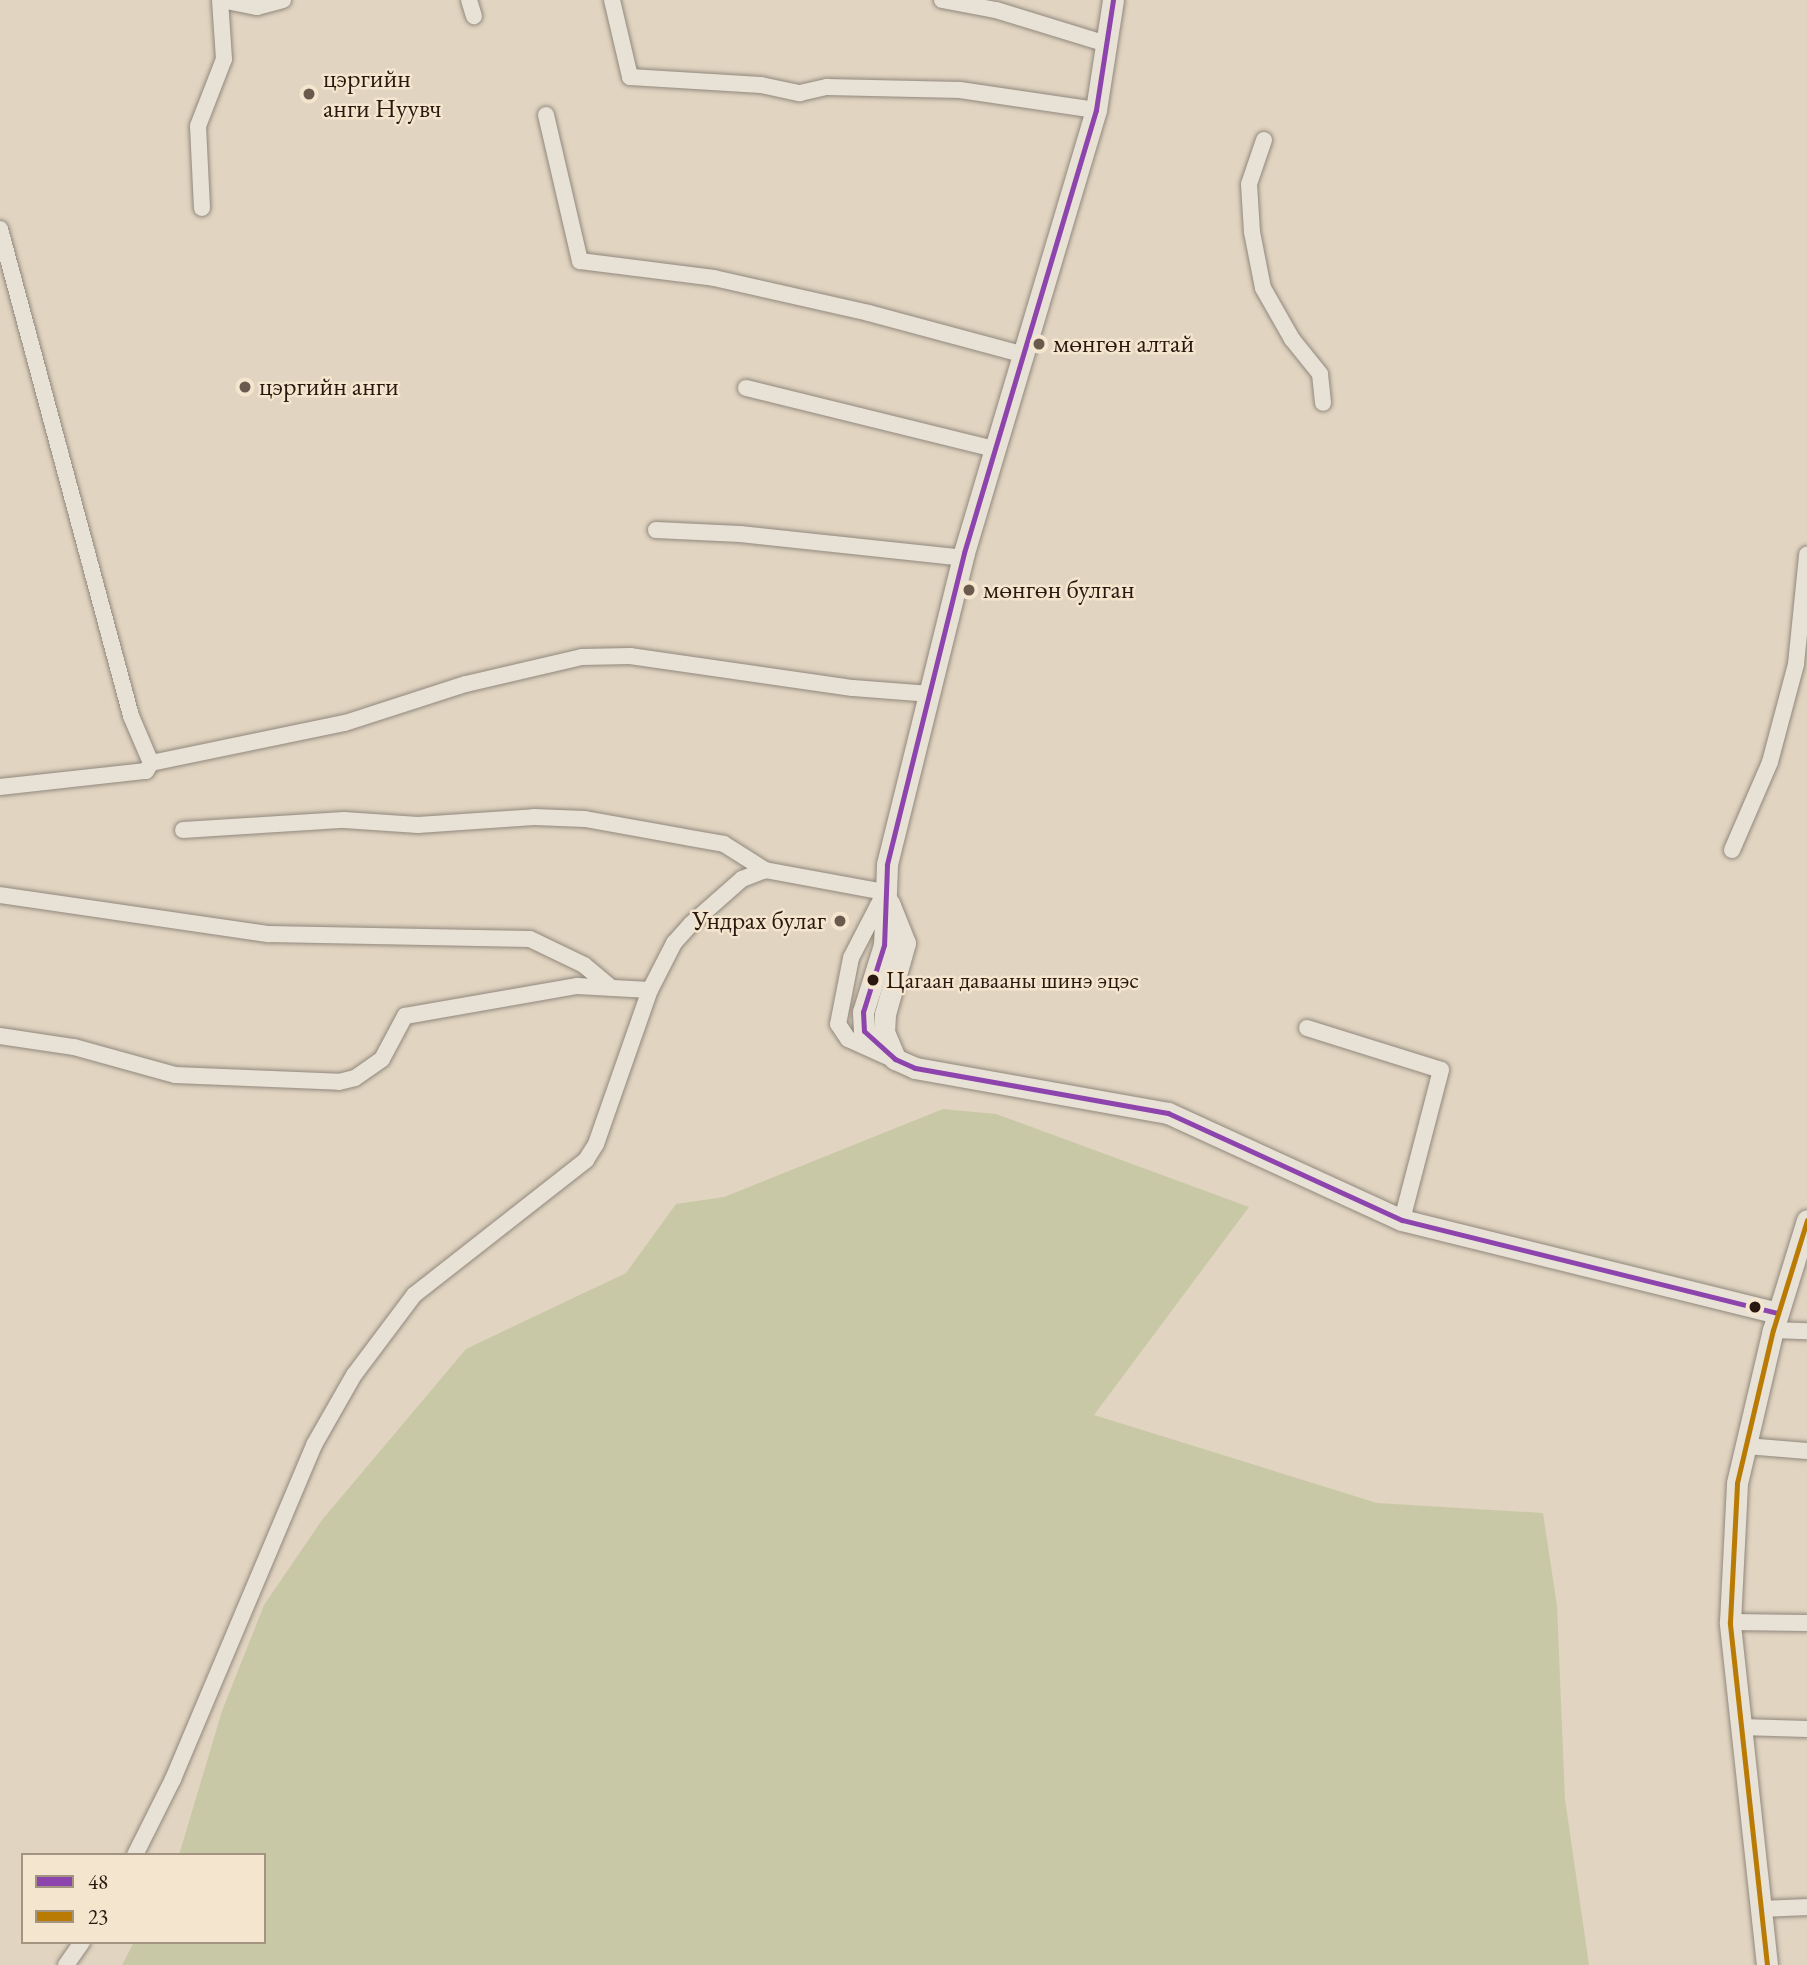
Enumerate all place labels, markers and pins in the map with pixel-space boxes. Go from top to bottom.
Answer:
place label: цэргийн анги Нуувч [323,63,441,124]
marker: цэргийн анги Нуувч [301,86,317,102]
place label: мөнгөн алтай [1053,328,1194,360]
marker: мөнгөн алтай [1031,336,1047,352]
place label: цэргийн анги [259,371,399,403]
marker: цэргийн анги [237,379,253,395]
place label: мөнгөн булган [983,574,1135,606]
marker: мөнгөн булган [961,582,977,598]
place label: Ундрах булаг [692,905,826,937]
marker: Ундрах булаг [832,913,848,929]
place label: Цагаан давааны шинэ эцэс [886,966,1139,994]
marker: Цагаан давааны шинэ эцэс [866,973,880,987]
unlabelled marker [1748,1300,1762,1314]

